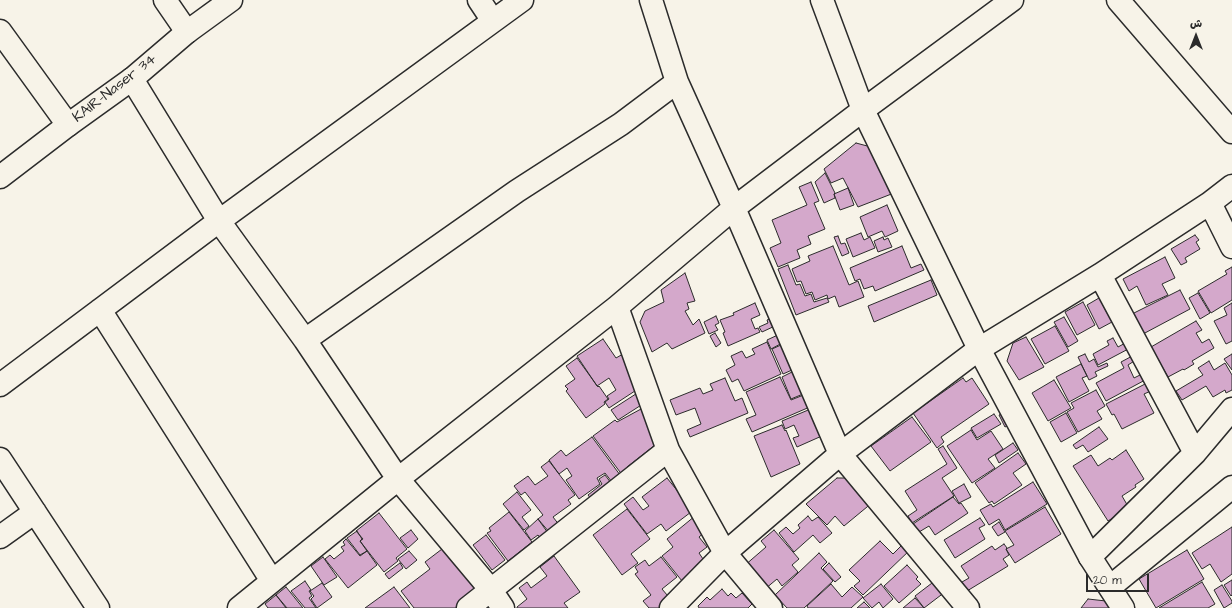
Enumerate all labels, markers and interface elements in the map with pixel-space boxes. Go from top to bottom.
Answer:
north arrow [1176,16,1216,56]
text: ش [1190,16,1202,31]
street label: KAIR-Naser 34 [70,51,160,127]
scale bar [1088,566,1151,592]
text: 20 m [1093,572,1122,589]

